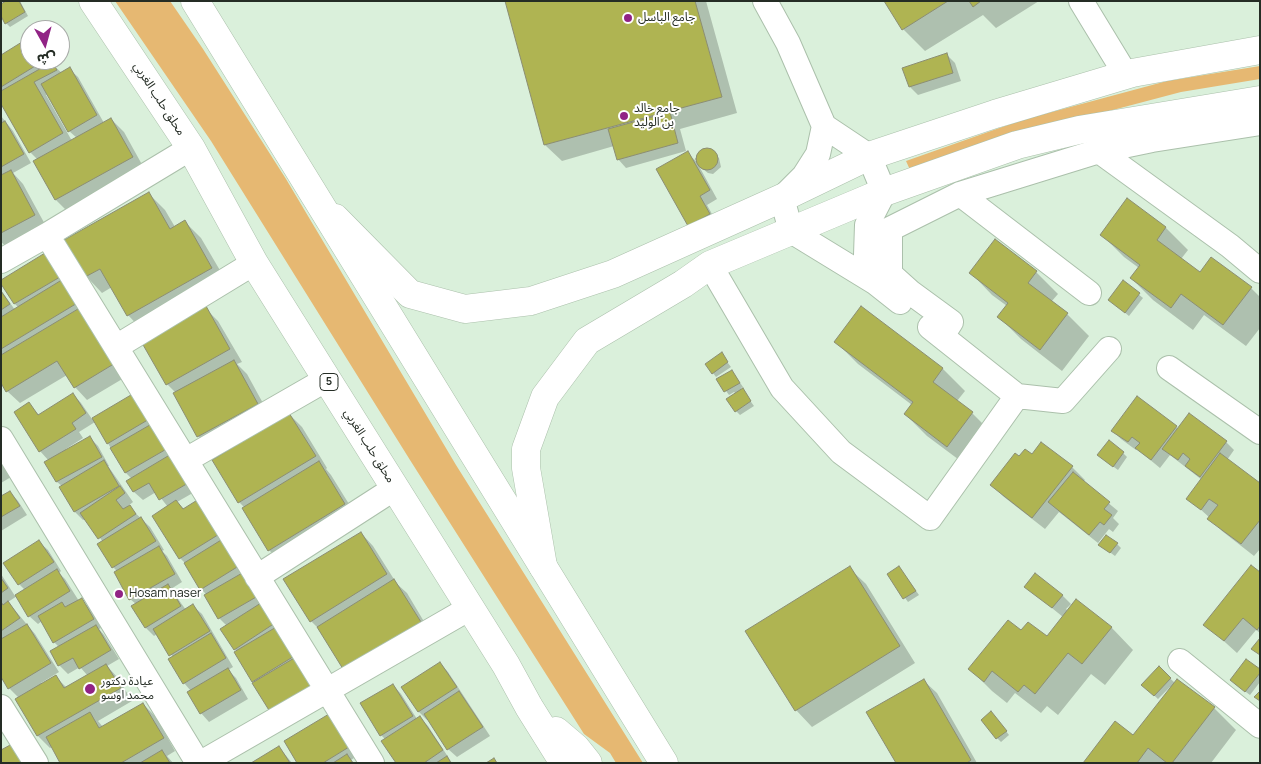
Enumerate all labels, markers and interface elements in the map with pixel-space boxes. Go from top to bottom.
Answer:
place label: جامع الباسل [638,11,695,25]
marker: جامع الباسل [622,12,634,24]
north arrow [20,20,70,70]
text: ش [36,49,57,70]
street label: محلق حلب الغربي [130,60,188,138]
place label: جامع خالد بن الوليد [634,102,680,130]
marker: جامع خالد بن الوليد [618,110,630,122]
road number: 5 [320,374,338,391]
street label: محلق حلب الغربي [341,406,397,486]
place label: Hosam naser [129,587,201,601]
marker: Hosam naser [113,588,125,600]
place label: عيادة دكتور محمد اوسو [101,675,154,703]
marker: عيادة دكتور محمد اوسو [83,682,97,696]

